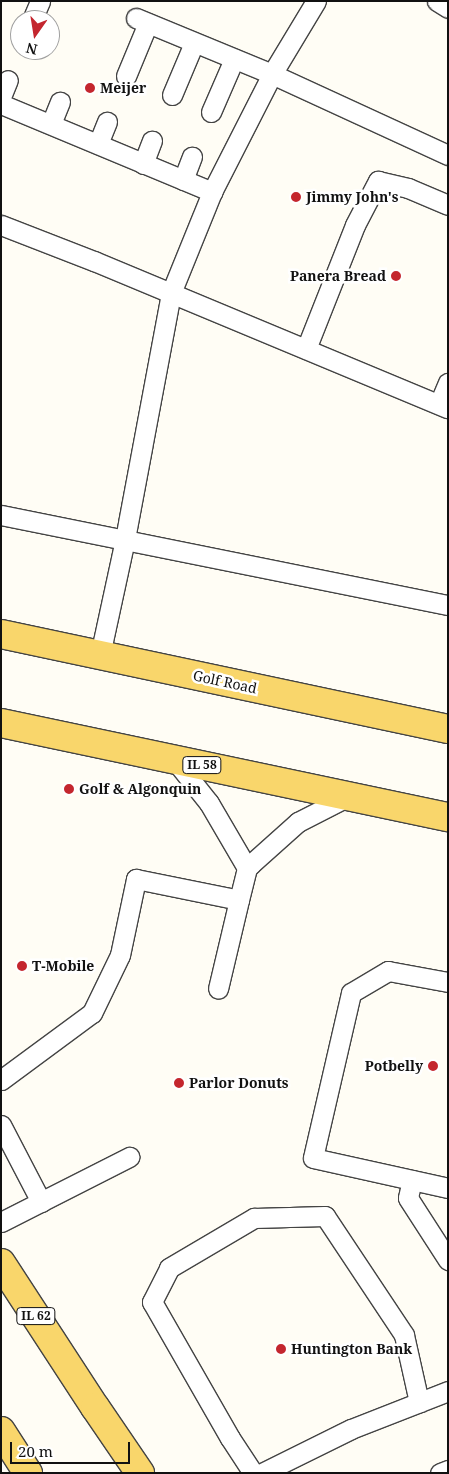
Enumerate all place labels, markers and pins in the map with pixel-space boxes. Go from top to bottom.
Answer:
place label: Meijer [100,80,146,96]
marker: Meijer [84,82,96,94]
place label: Jimmy John's [306,189,399,205]
marker: Jimmy John's [290,191,302,203]
place label: Panera Bread [290,268,386,284]
marker: Panera Bread [390,270,402,282]
place label: Golf & Algonquin [79,781,201,797]
marker: Golf & Algonquin [63,783,75,795]
place label: T-Mobile [32,958,94,974]
marker: T-Mobile [16,960,28,972]
place label: Potbelly [365,1058,423,1074]
marker: Potbelly [427,1060,439,1072]
place label: Parlor Donuts [189,1075,289,1091]
marker: Parlor Donuts [173,1077,185,1089]
place label: Huntington Bank [291,1341,412,1357]
marker: Huntington Bank [275,1343,287,1355]

